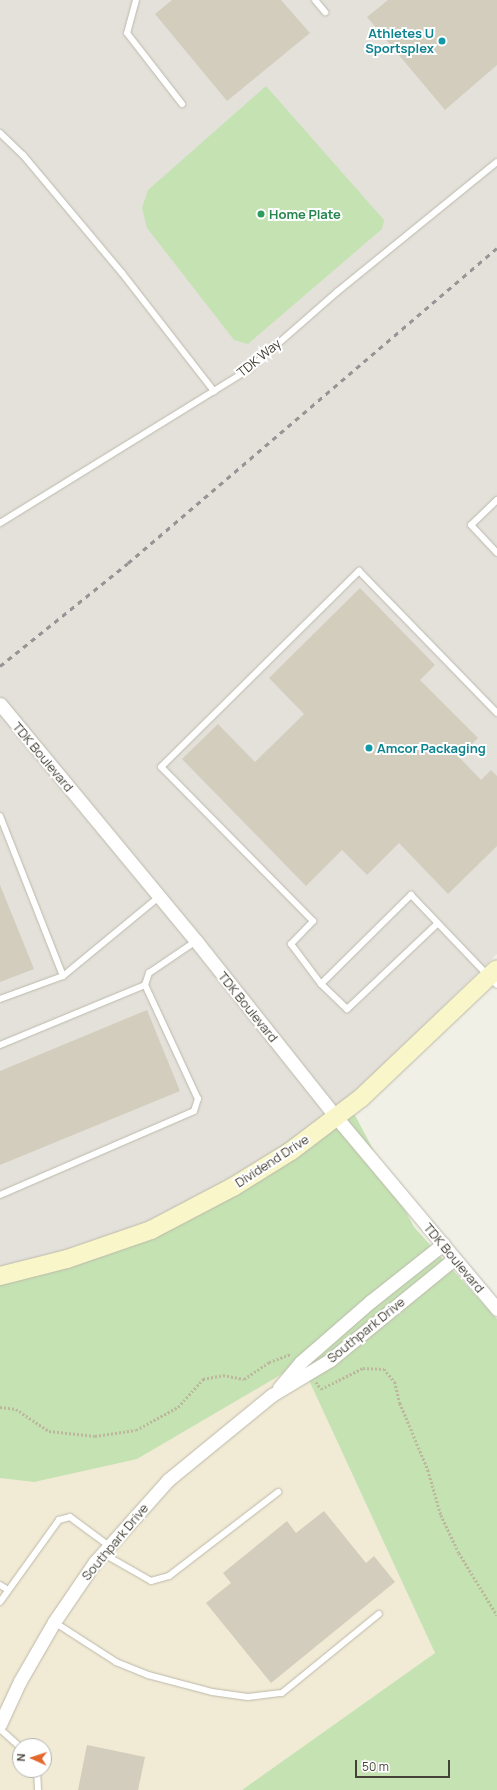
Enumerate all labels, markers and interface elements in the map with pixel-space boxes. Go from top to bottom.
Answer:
place label: Athletes U Sportsplex [365,26,434,57]
marker: Athletes U Sportsplex [437,36,447,46]
place label: Home Plate [269,206,341,222]
marker: Home Plate [256,209,266,219]
street label: TDK Way [234,336,284,380]
street label: TDK Boulevard [9,719,77,795]
place label: Amcor Packaging [377,740,486,756]
marker: Amcor Packaging [364,743,374,753]
street label: TDK Boulevard [215,969,281,1045]
street label: Dividend Drive [232,1131,312,1191]
street label: TDK Boulevard [420,1220,488,1296]
street label: Southpark Drive [324,1294,408,1366]
street label: Southpark Drive [78,1500,152,1584]
north arrow [12,1738,52,1778]
scale bar [357,1752,452,1778]
text: N [13,1753,28,1762]
text: 50 m [362,1758,389,1775]

